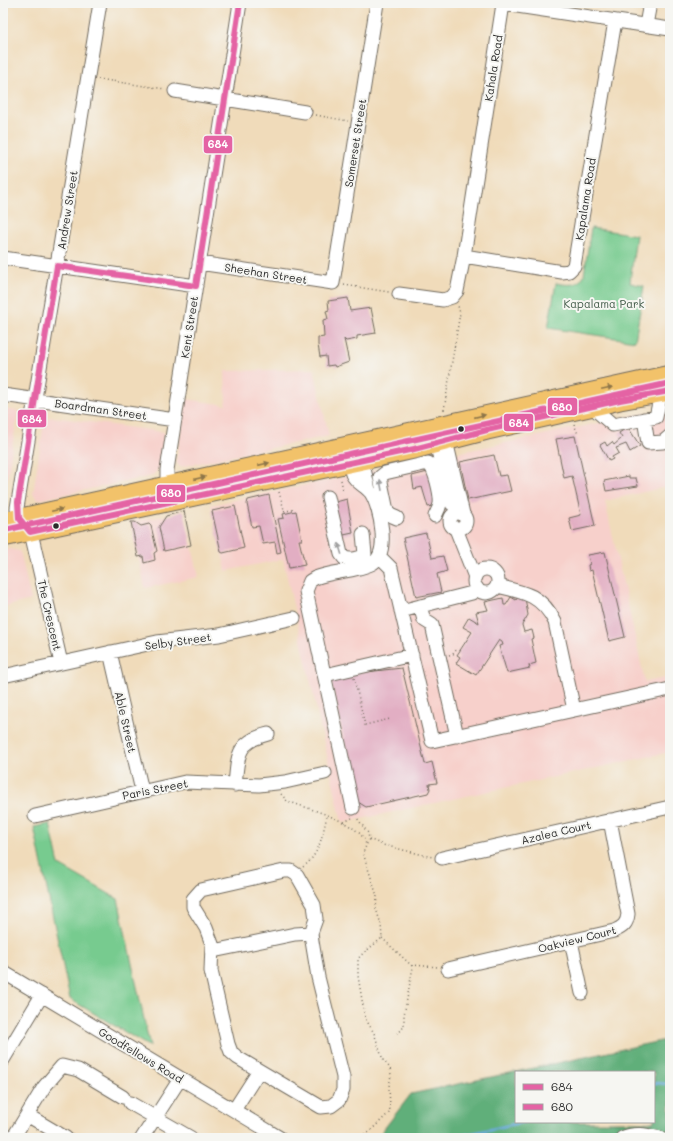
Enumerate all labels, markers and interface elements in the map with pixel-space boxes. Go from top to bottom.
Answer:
street label: Kahala Road [480,34,506,102]
street label: Somerset Street [341,98,369,188]
line badge: 684 [203,135,233,154]
text: 684 [208,136,228,151]
street label: Kapalama Road [571,157,599,241]
street label: Andrew Street [53,169,81,251]
street label: Sheehan Street [223,259,309,287]
street label: Kent Street [177,295,201,359]
park label: Kapalama Park [564,296,645,311]
one-way arrow [601,385,613,391]
street label: Boardman Street [54,395,148,423]
line badge: 680 [547,397,578,416]
text: 680 [552,399,572,414]
line badge: 684 [17,409,47,428]
text: 684 [22,411,42,426]
one-way arrow [474,413,486,419]
line badge: 684 [503,413,534,432]
text: 684 [509,415,529,430]
unlabelled marker [456,424,466,434]
one-way arrow [257,461,270,467]
one-way arrow [194,475,206,481]
one-way arrow [378,479,384,491]
line badge: 680 [156,484,186,503]
text: 680 [161,485,181,500]
one-way arrow [51,506,64,512]
unlabelled marker [51,521,61,531]
one-way arrow [337,543,343,555]
street label: The Crescent [35,578,65,652]
street label: Selby Street [144,629,212,653]
street label: Able Street [112,690,140,754]
street label: Paris Street [121,775,189,803]
street label: Azalea Court [520,817,593,847]
street label: Oakview Court [536,922,618,956]
street label: Goodfellows Road [96,1024,186,1086]
legend [515,1071,655,1123]
text: 684 [551,1078,573,1094]
text: 680 [551,1098,574,1114]

